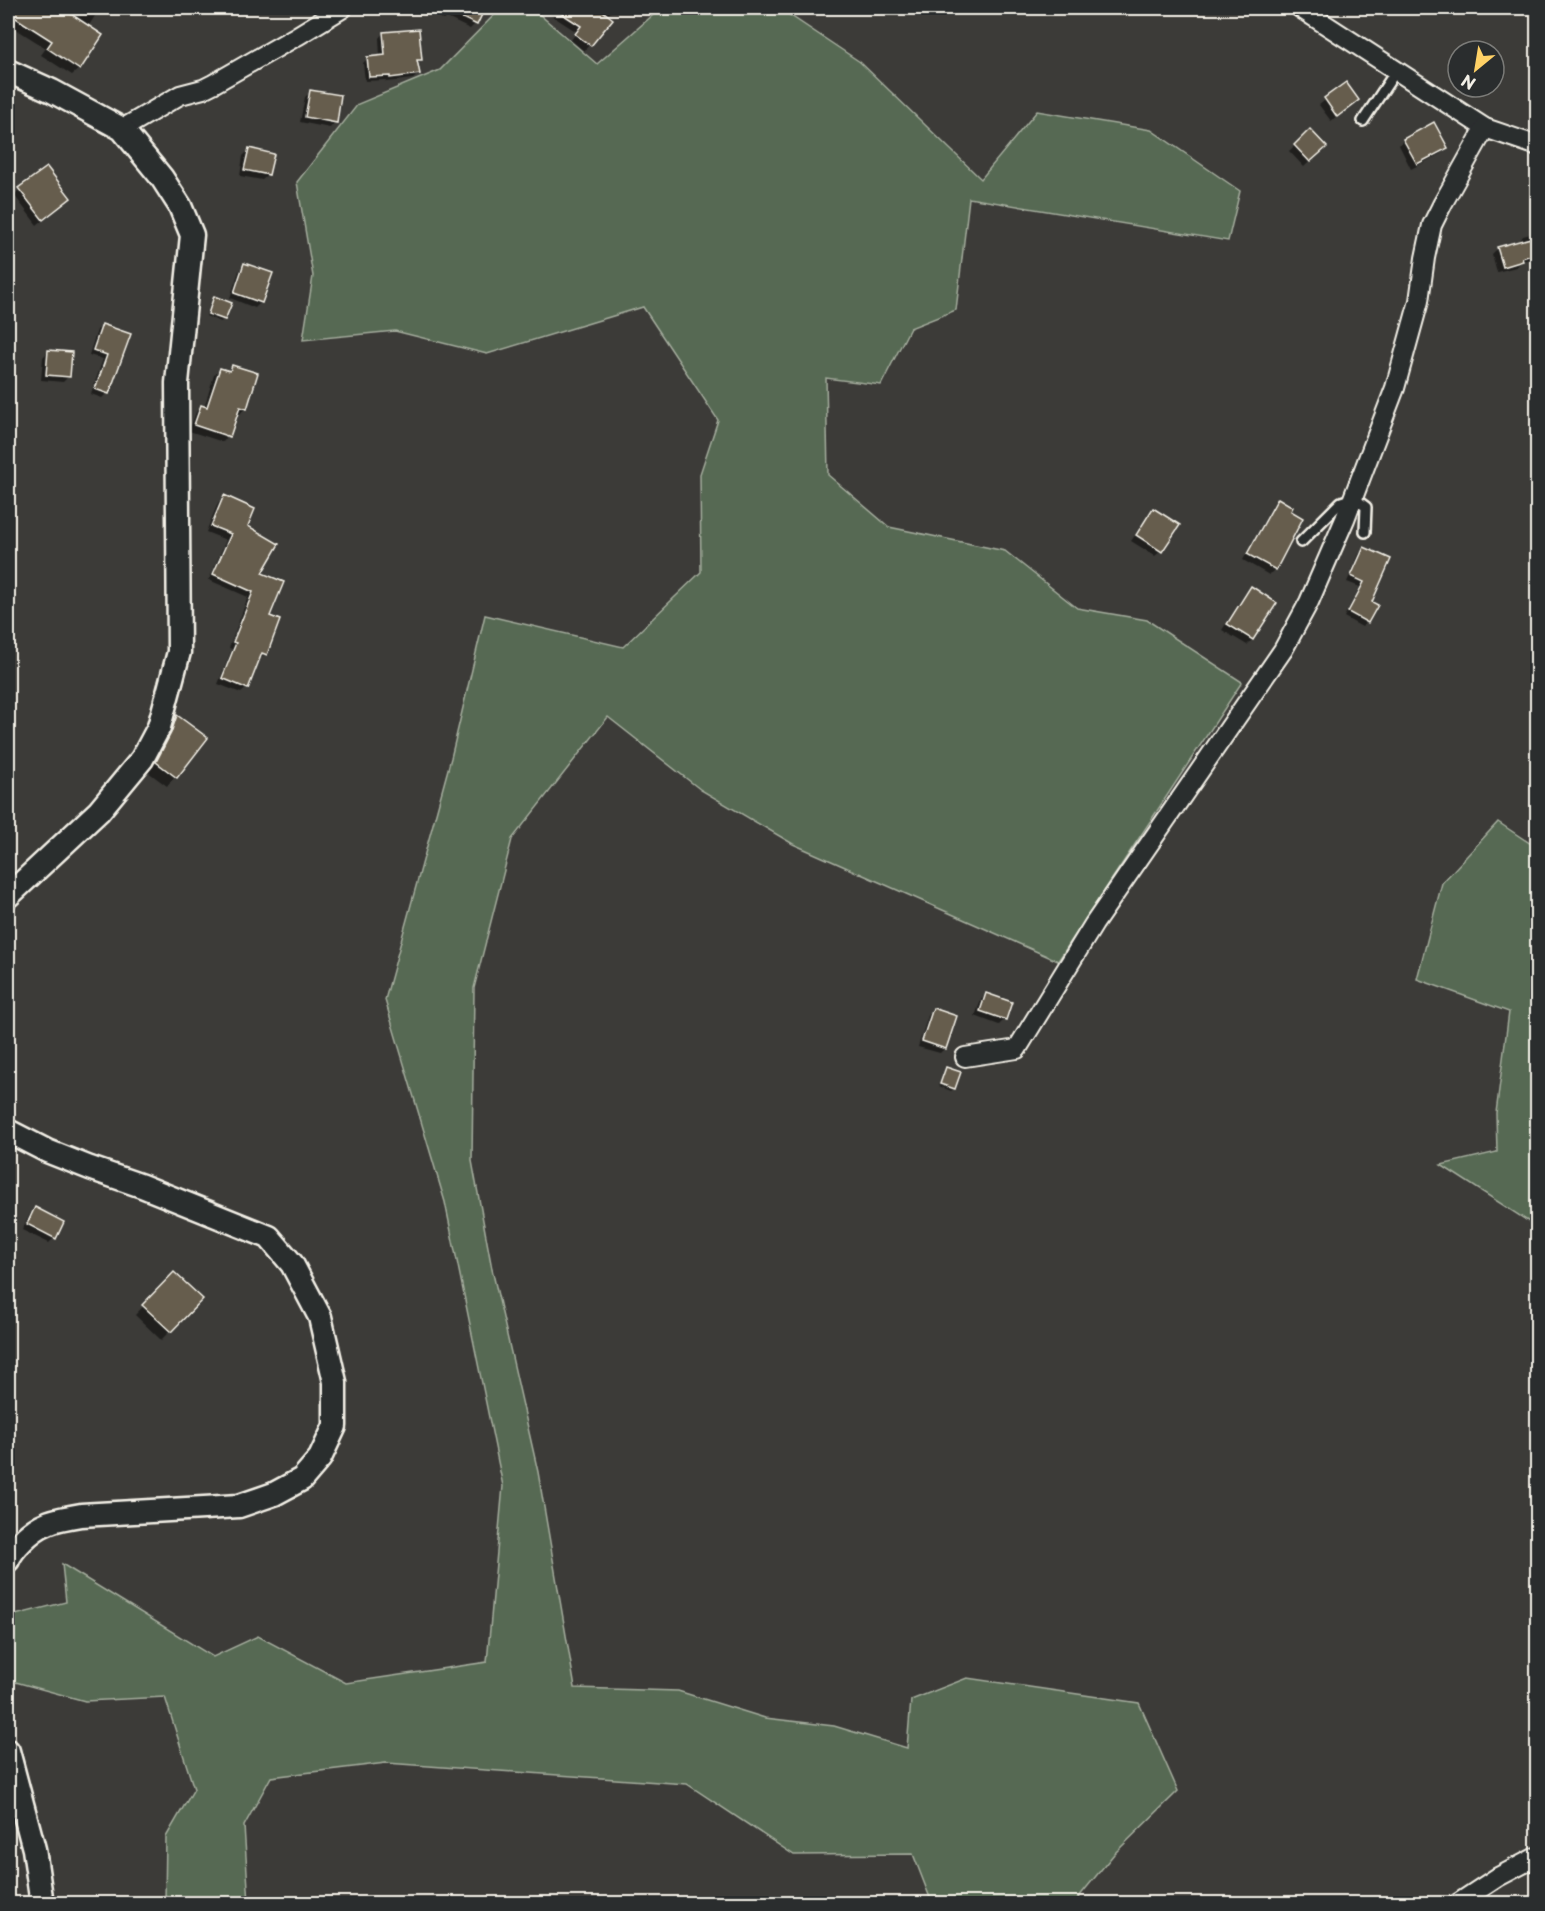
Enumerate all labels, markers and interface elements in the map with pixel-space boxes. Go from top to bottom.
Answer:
north arrow [1446,39,1506,99]
text: N [1457,69,1479,96]

